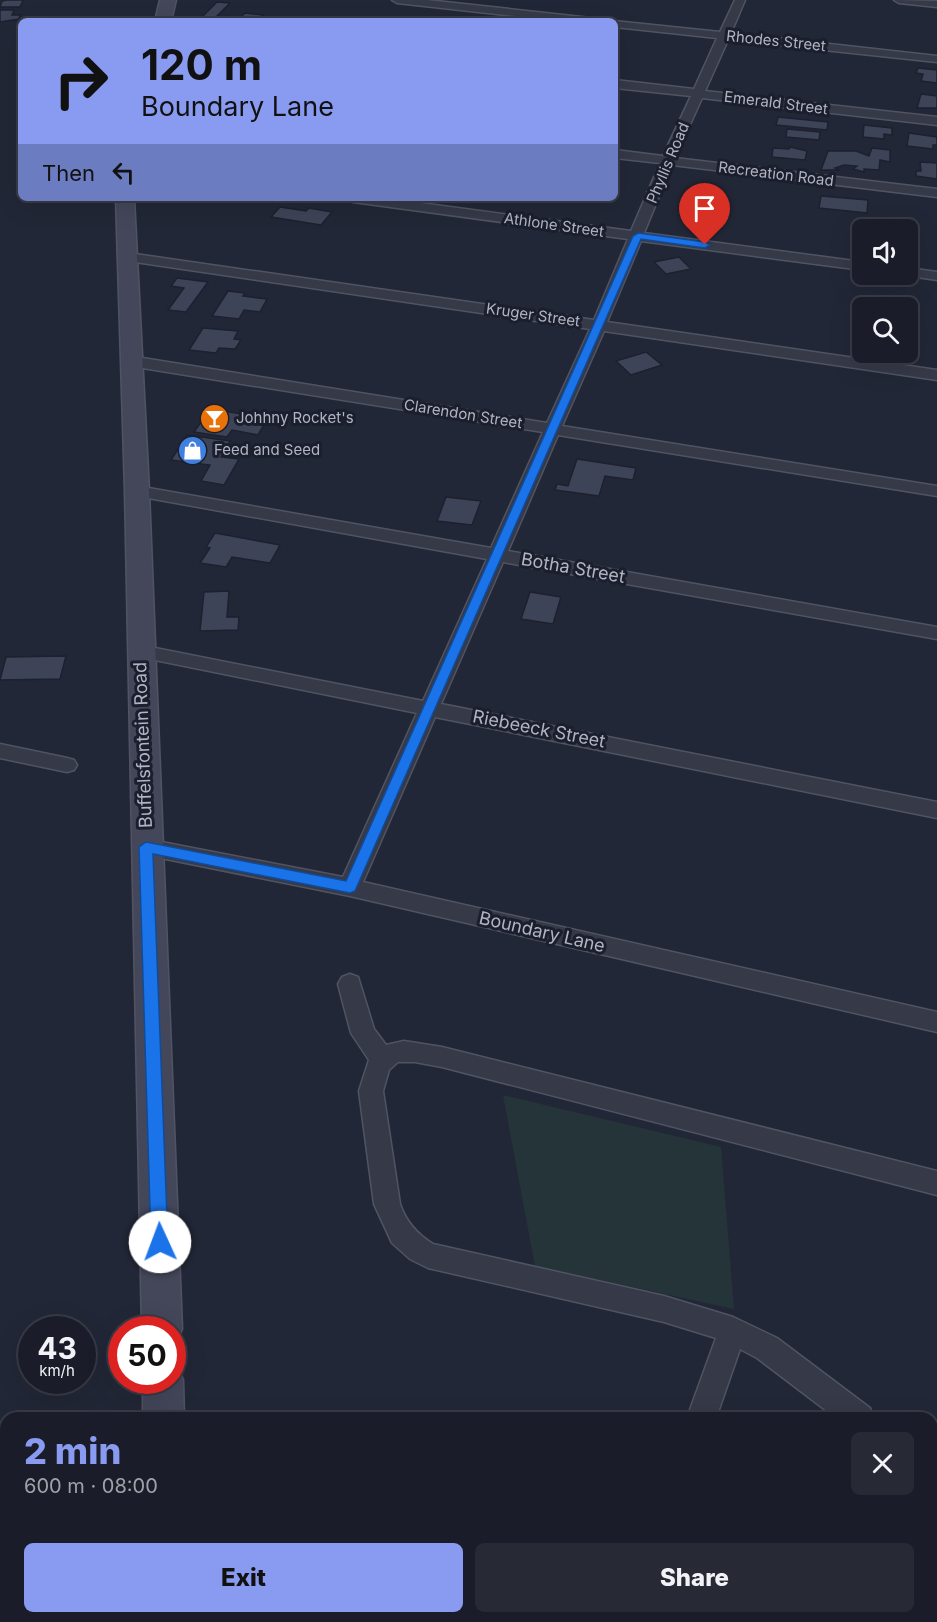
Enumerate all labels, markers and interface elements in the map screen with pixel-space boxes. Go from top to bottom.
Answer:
street label: Rhodes Street [725,26,827,55]
text: 120 m [141,39,262,90]
icon: right [42,42,120,120]
street label: Emerald Street [723,87,829,118]
text: Boundary Lane [141,90,334,123]
street label: Phyllis Road [642,120,693,206]
icon: left [107,156,140,189]
street label: Recreation Road [717,157,835,190]
text: Then [42,160,95,186]
pin [679,183,730,245]
icon: arrive [688,192,721,225]
street label: Athlone Street [503,208,605,241]
map controls [852,219,918,363]
button: sound [852,219,918,285]
button: search [852,297,918,363]
street label: Kruger Street [485,299,581,331]
street label: Clarendon Street [403,395,524,432]
bar icon: Johhny Rocket's [199,402,231,434]
place label: Johhny Rocket's [236,408,354,427]
shop icon: Feed and Seed [177,434,209,466]
place label: Feed and Seed [214,440,320,459]
street label: Botha Street [520,548,627,587]
street label: Buffelsfontein Road [129,662,156,828]
street label: Riebeeck Street [471,705,607,752]
street label: Boundary Lane [477,907,607,956]
position arrow [128,1210,192,1274]
speed limit sign: 50 [108,1316,186,1394]
text: 43 [37,1330,77,1366]
text: km/h [39,1361,75,1380]
text: 2 min [24,1429,121,1473]
button: close [851,1432,914,1495]
text: 600 m · 08:00 [24,1474,158,1498]
button: Exit [24,1543,463,1612]
button: Share [475,1543,914,1612]

